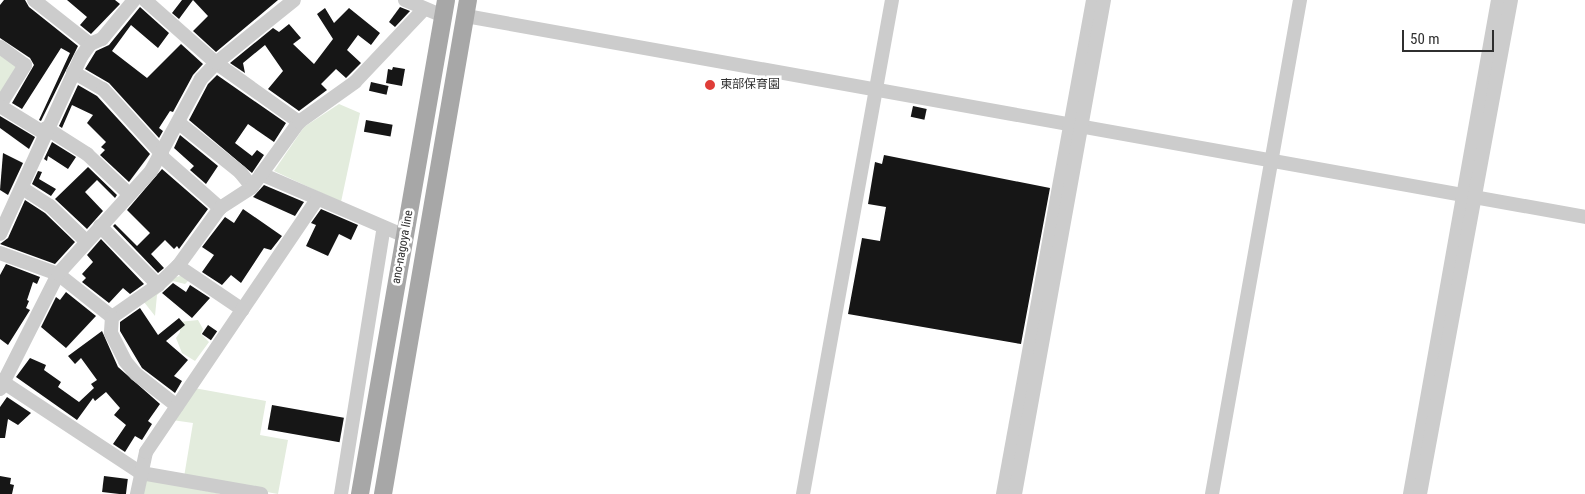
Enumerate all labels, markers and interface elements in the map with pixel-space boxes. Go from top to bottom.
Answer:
scale bar [1405,20,1498,52]
text: 50 m [1410,30,1440,48]
place label: 東部保育園 [720,78,780,92]
marker: 東部保育園 [704,79,716,91]
street label: ano-nagoya line [389,209,417,285]

